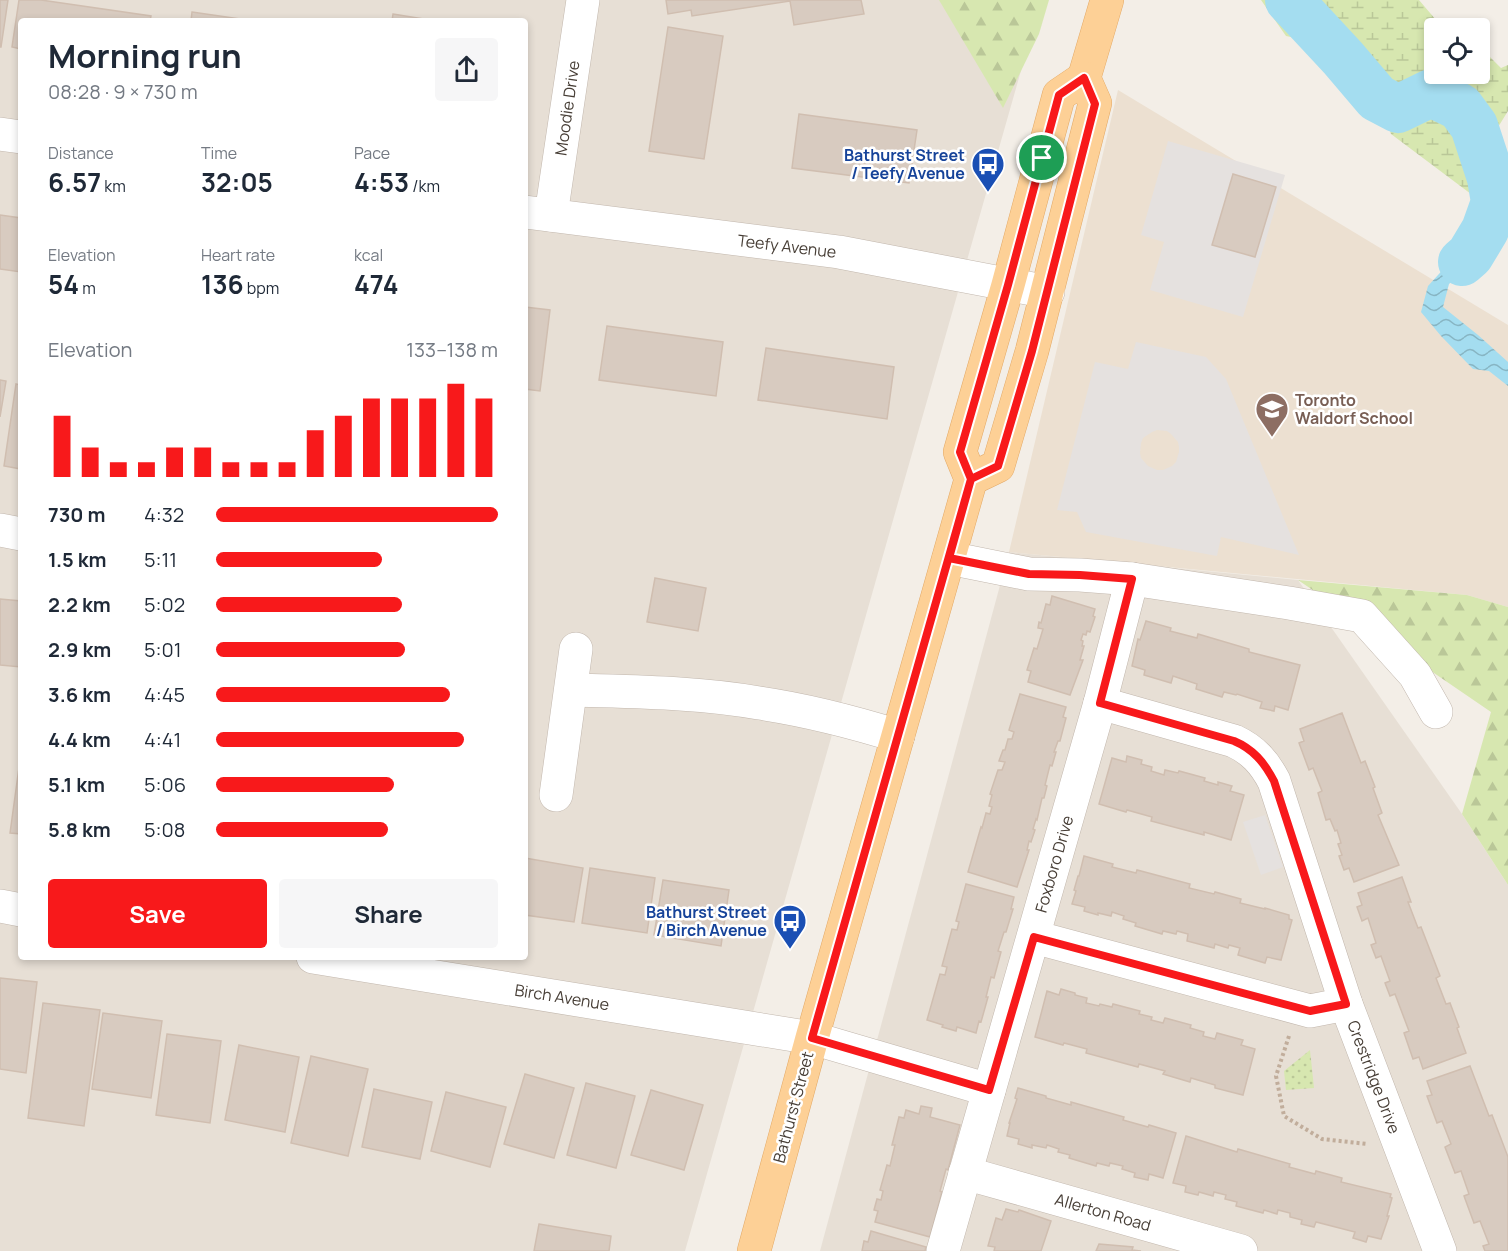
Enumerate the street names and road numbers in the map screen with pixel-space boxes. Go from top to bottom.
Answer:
street label: Moodie Drive [549,59,585,157]
street label: Teefy Avenue [736,229,838,263]
street label: Foxboro Drive [1030,813,1078,915]
street label: Birch Avenue [513,979,611,1015]
street label: Crestridge Drive [1342,1017,1406,1137]
street label: Bathurst Street [768,1049,818,1165]
street label: Allerton Road [1052,1188,1154,1236]

